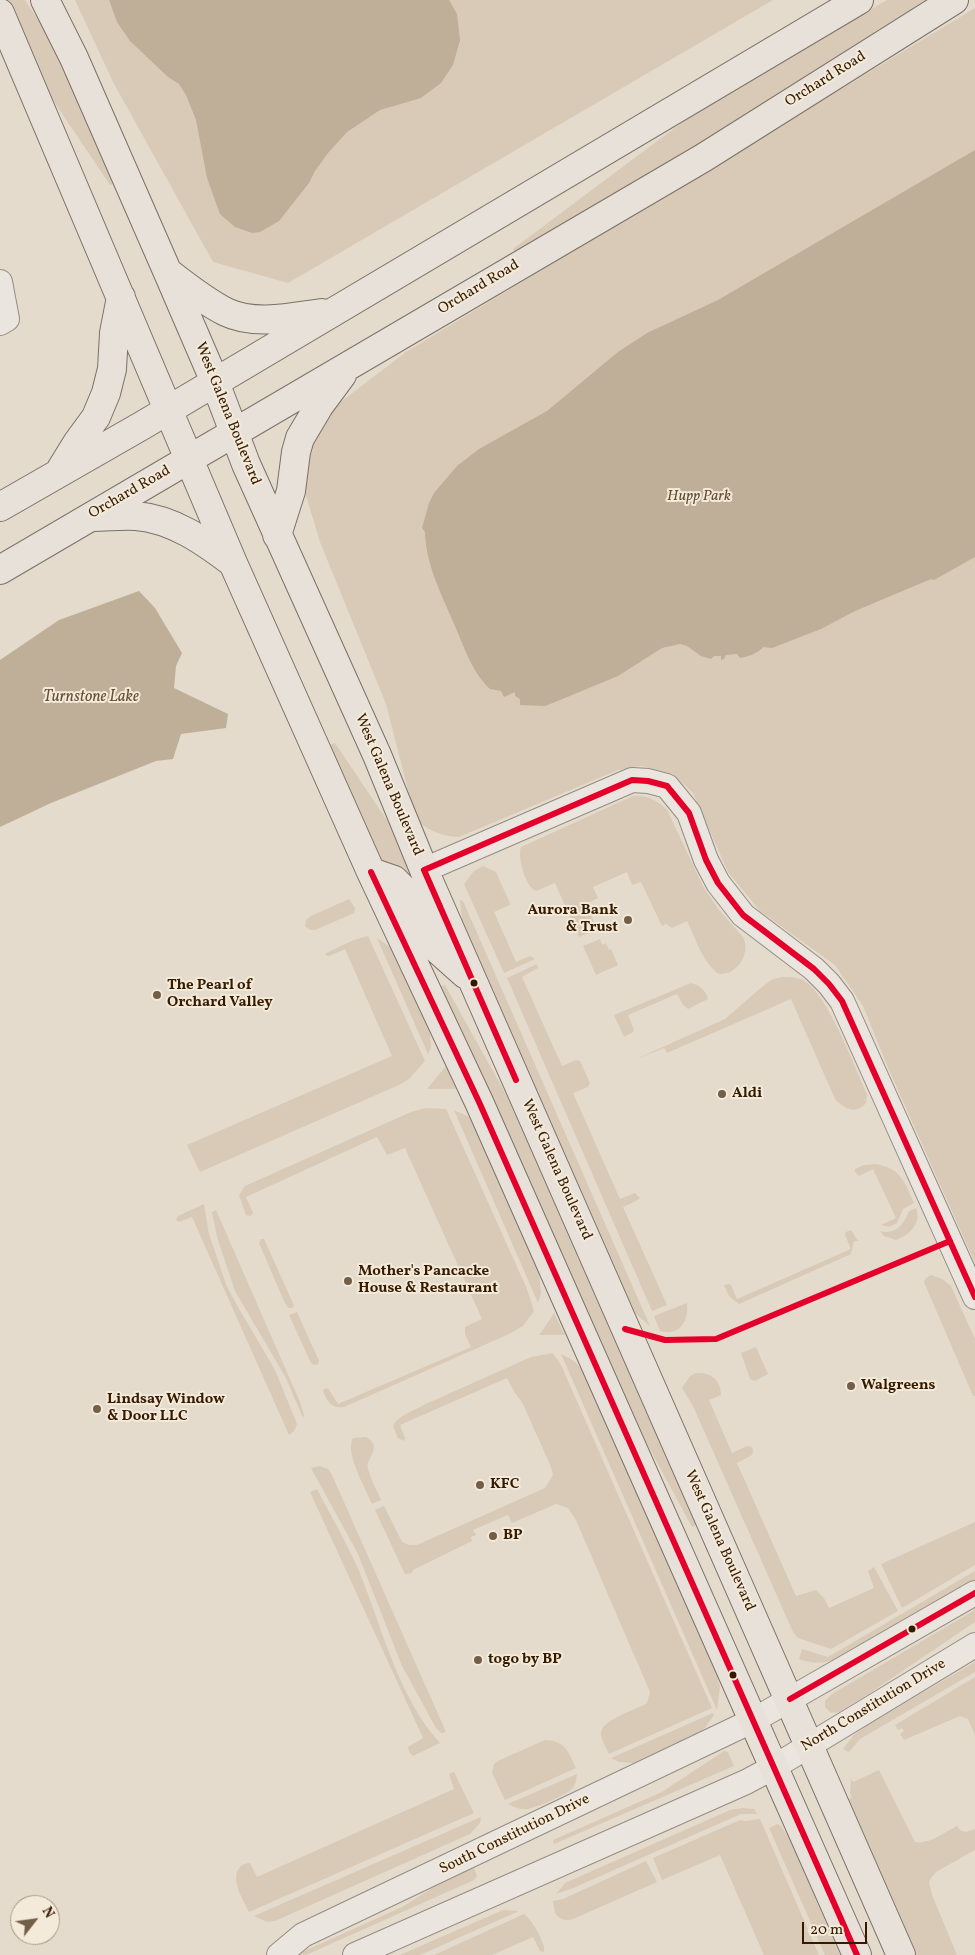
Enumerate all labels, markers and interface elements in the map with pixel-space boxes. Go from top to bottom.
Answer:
street label: Orchard Road [782,48,870,112]
street label: Orchard Road [435,257,523,319]
street label: West Galena Boulevard [190,340,264,488]
street label: Orchard Road [86,462,174,524]
park label: Hupp Park [667,488,731,506]
water label: Turnstone Lake [43,688,139,708]
street label: West Galena Boulevard [350,711,426,859]
place label: Aurora Bank & Trust [527,902,618,937]
marker: Aurora Bank & Trust [622,914,634,926]
place label: The Pearl of Orchard Valley [167,977,273,1012]
unlabelled marker [469,978,479,988]
marker: The Pearl of Orchard Valley [151,989,163,1001]
place label: Aldi [732,1085,762,1103]
marker: Aldi [716,1088,728,1100]
street label: West Galena Boulevard [517,1097,595,1243]
place label: Mother's Pancacke House & Restaurant [358,1263,498,1298]
marker: Mother's Pancacke House & Restaurant [342,1275,354,1287]
place label: Walgreens [861,1377,936,1395]
marker: Walgreens [845,1380,857,1392]
place label: Lindsay Window & Door LLC [107,1391,225,1426]
marker: Lindsay Window & Door LLC [91,1403,103,1415]
street label: West Galena Boulevard [680,1468,758,1614]
place label: KFC [490,1476,519,1494]
marker: KFC [474,1479,486,1491]
place label: BP [503,1527,523,1545]
marker: BP [487,1530,499,1542]
unlabelled marker [907,1624,917,1634]
place label: togo by BP [488,1651,562,1669]
marker: togo by BP [472,1654,484,1666]
street label: North Constitution Drive [798,1656,950,1756]
unlabelled marker [728,1670,738,1680]
street label: South Constitution Drive [437,1791,593,1879]
north arrow [10,1895,60,1945]
text: N [37,1904,58,1922]
scale bar [805,1912,870,1944]
text: 20 m [810,1920,843,1941]

